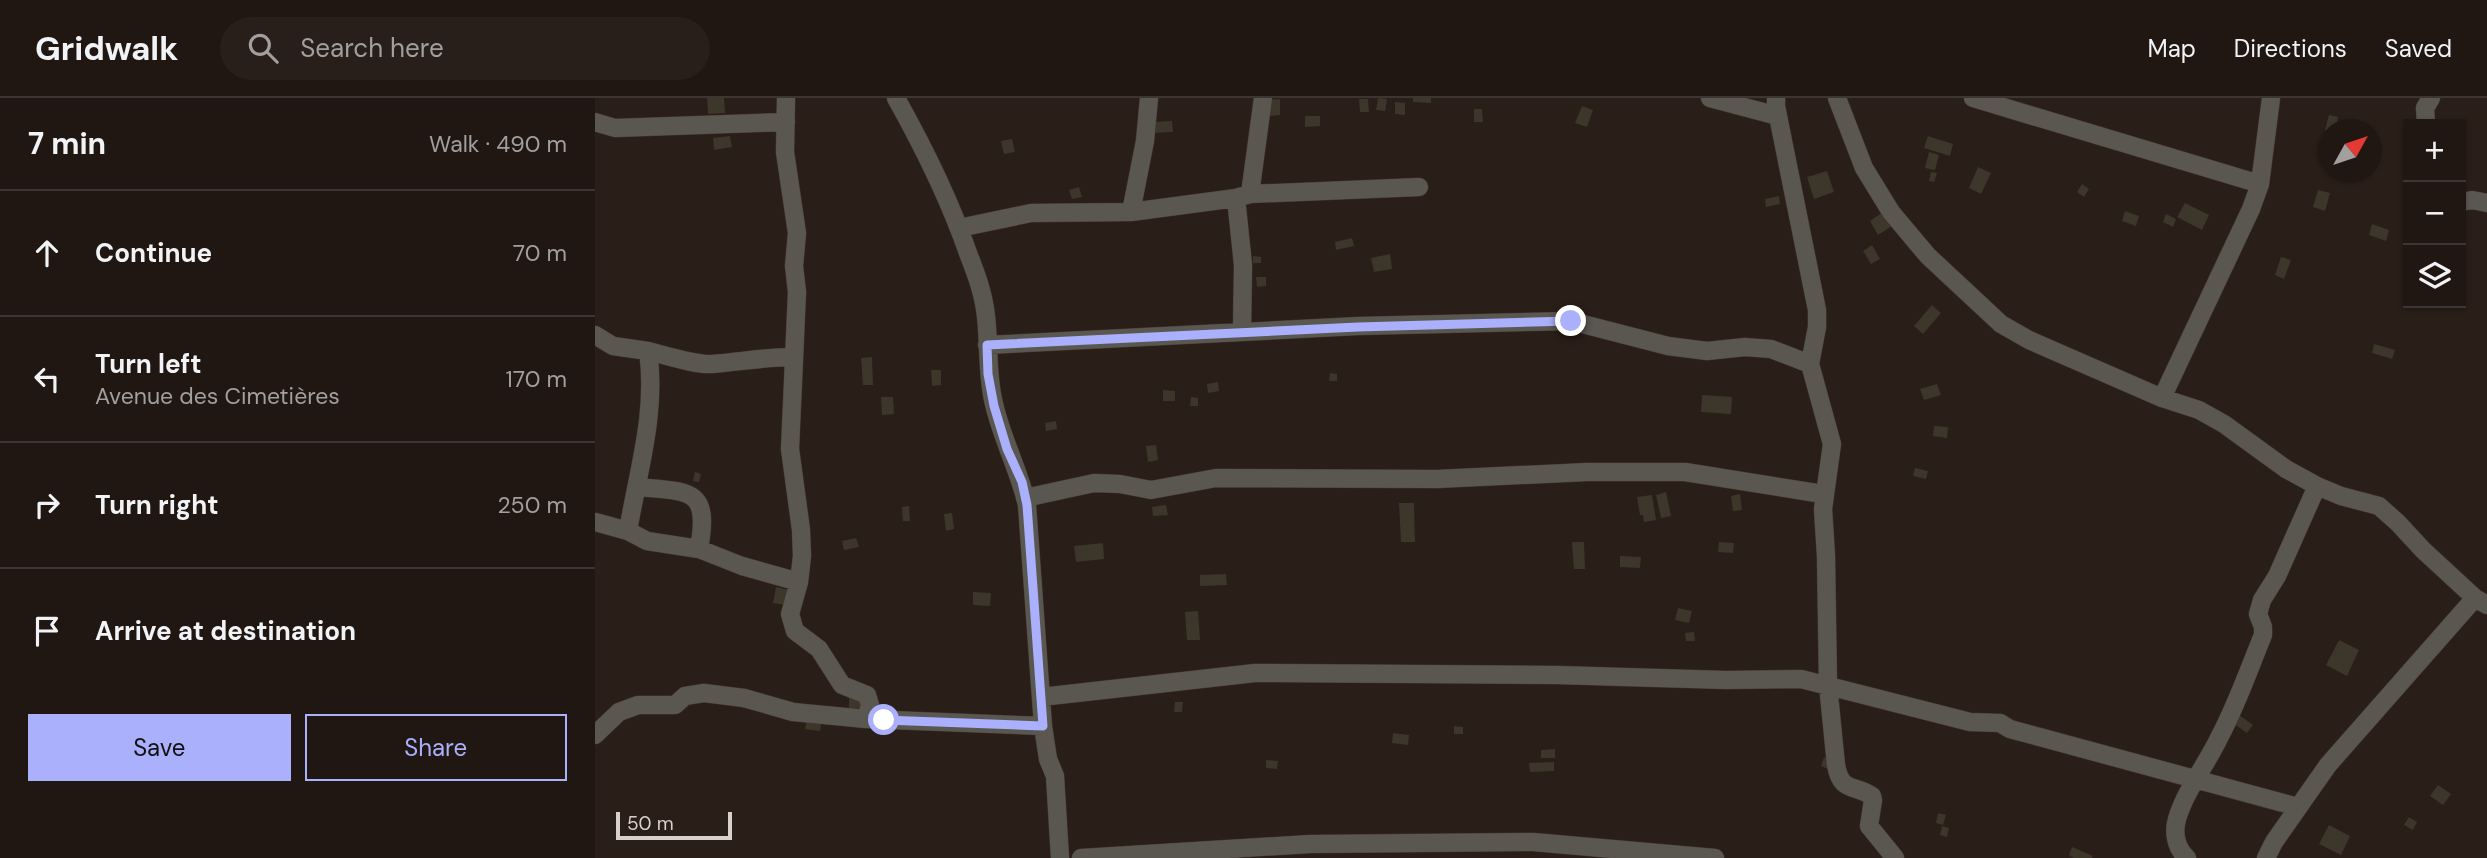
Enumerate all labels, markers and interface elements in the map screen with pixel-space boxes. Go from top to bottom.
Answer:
search box [220,17,710,80]
text: Gridwalk [35,27,178,70]
icon: search [244,29,282,67]
text: Search here [300,31,444,65]
text: Map [2148,33,2196,64]
text: Directions [2234,33,2347,64]
text: Saved [2385,33,2452,64]
north arrow [2319,119,2382,182]
map controls [2403,119,2466,308]
button: + [2403,119,2466,182]
text: 7 min [28,124,106,163]
text: Walk · 490 m [429,129,567,159]
button: − [2403,182,2466,245]
icon: ahead [28,234,66,272]
text: Continue [95,236,212,270]
text: 70 m [513,238,567,268]
button: layers [2403,245,2466,308]
route end [1555,305,1586,336]
text: Turn left [95,347,202,381]
icon: left [28,360,66,398]
text: 170 m [506,364,567,394]
text: Avenue des Cimetières [95,381,340,411]
icon: right [28,486,66,524]
text: Turn right [95,488,219,522]
text: 250 m [497,490,567,520]
icon: arrive [28,612,66,650]
text: Arrive at destination [95,614,356,648]
route start [868,704,899,735]
button: Save [28,714,291,781]
button: Share [305,714,567,781]
scale bar [616,809,731,841]
text: 50 m [627,811,674,836]

